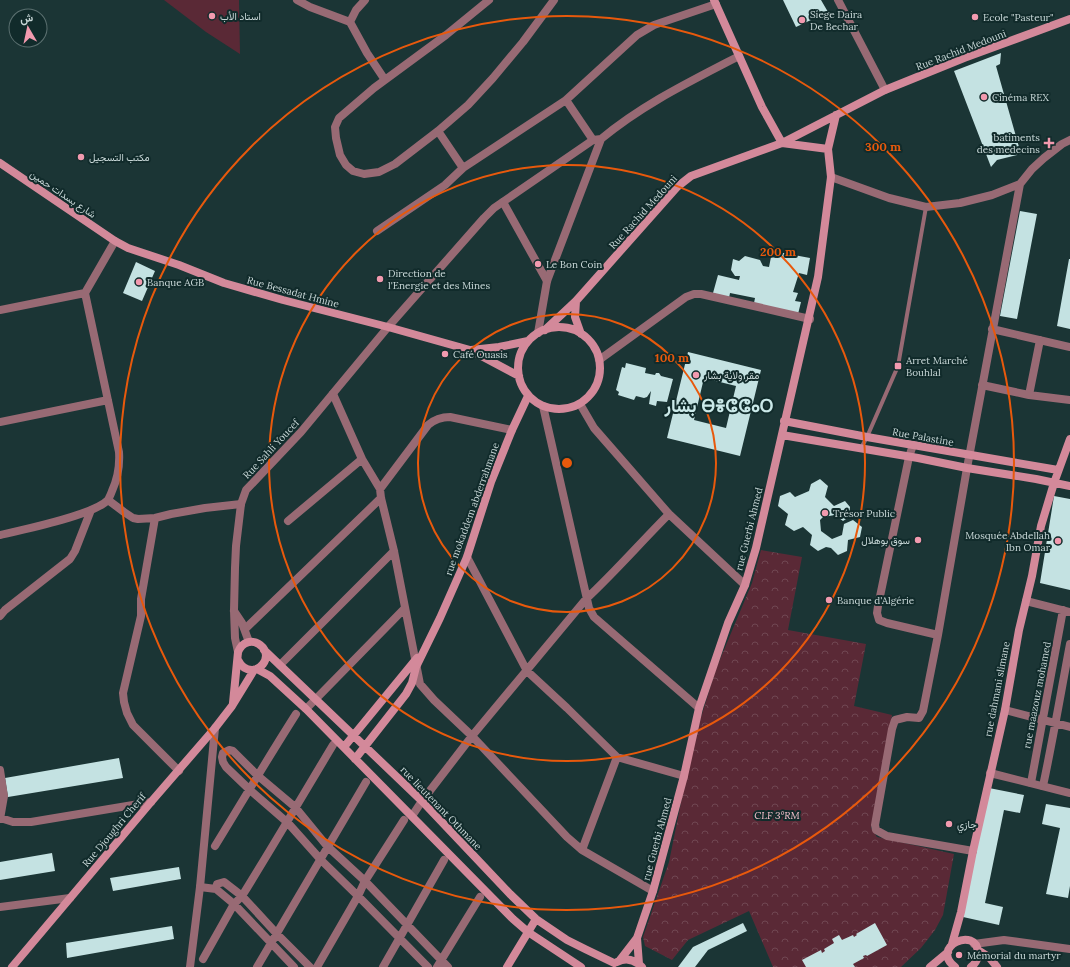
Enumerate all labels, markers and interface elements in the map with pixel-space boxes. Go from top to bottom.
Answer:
north arrow [8,8,48,48]
place label: Siege Daira De Bechar [810,8,862,33]
text: ش [19,10,34,26]
place label: استاد الأب [220,10,261,23]
marker: استاد الأب [207,11,217,21]
place label: Ecole "Pasteur" [983,11,1053,24]
marker: Ecole "Pasteur" [970,12,980,22]
marker: Siege Daira De Bechar [797,15,807,25]
street label: Rue Rachid Medouni [914,27,1008,73]
place label: Cinéma REX [992,91,1050,104]
marker: Cinéma REX [979,92,989,102]
place label: batiments des medecins [977,131,1040,156]
marker: batiments des medecins [1043,137,1055,149]
text: 300 m [865,139,901,154]
place label: مكتب التسجيل [89,151,150,164]
marker: مكتب التسجيل [76,152,86,162]
street label: شارع بسدات حمين [28,167,99,221]
street label: Rue Rachid Medouni [606,172,680,252]
text: 200 m [760,244,796,259]
place label: Le Bon Coin [546,258,602,271]
marker: Le Bon Coin [533,259,543,269]
place label: Direction de l'Energie et des Mines [388,267,490,292]
street label: Rue Bessadat Hmine [245,273,341,311]
marker: Direction de l'Energie et des Mines [375,274,385,284]
place label: Banque AGB [147,276,204,289]
marker: Banque AGB [134,277,144,287]
place label: Café Ouasis [453,348,508,361]
marker: Café Ouasis [440,349,450,359]
text: 100 m [655,350,689,365]
place label: Arret Marché Bouhlal [905,354,969,379]
marker: Arret Marché Bouhlal [893,361,903,371]
place label: مقر ولاية بشار [703,369,759,382]
marker: مقر ولاية بشار [691,370,701,380]
district label: بشار ⴱⴻⵛⵛⴰⵔ [663,394,774,417]
street label: Rue Sahli Youcef [240,416,302,482]
street label: Rue Palastine [891,425,955,449]
street label: rue mokaddem abderrahmane [442,440,502,577]
centre of rings [560,456,574,470]
street label: rue Guerbi Ahmed [732,486,766,572]
place label: Trésor Public [833,507,895,520]
marker: Trésor Public [820,508,830,518]
place label: Mosquée Abdellah Ibn Omar [965,529,1051,554]
place label: سوق بوهلال [861,534,910,547]
marker: سوق بوهلال [913,535,923,545]
marker: Mosquée Abdellah Ibn Omar [1053,536,1063,546]
place label: Banque d'Algérie [837,594,915,607]
marker: Banque d'Algérie [824,595,834,605]
street label: rue dahmani slimane [981,640,1013,738]
street label: rue maazouz mohamed [1020,641,1054,749]
street label: rue lieutenant Othmane [398,763,485,853]
street label: Rue Djoughri Cherif [79,790,149,870]
street label: rue Guerbi Ahmed [640,796,674,882]
park label: CLF 3°RM [754,809,800,822]
place label: جازي [957,818,977,833]
marker: جازي [944,819,954,829]
place label: Mémorial du martyr [967,949,1061,962]
marker: Mémorial du martyr [954,950,964,960]

